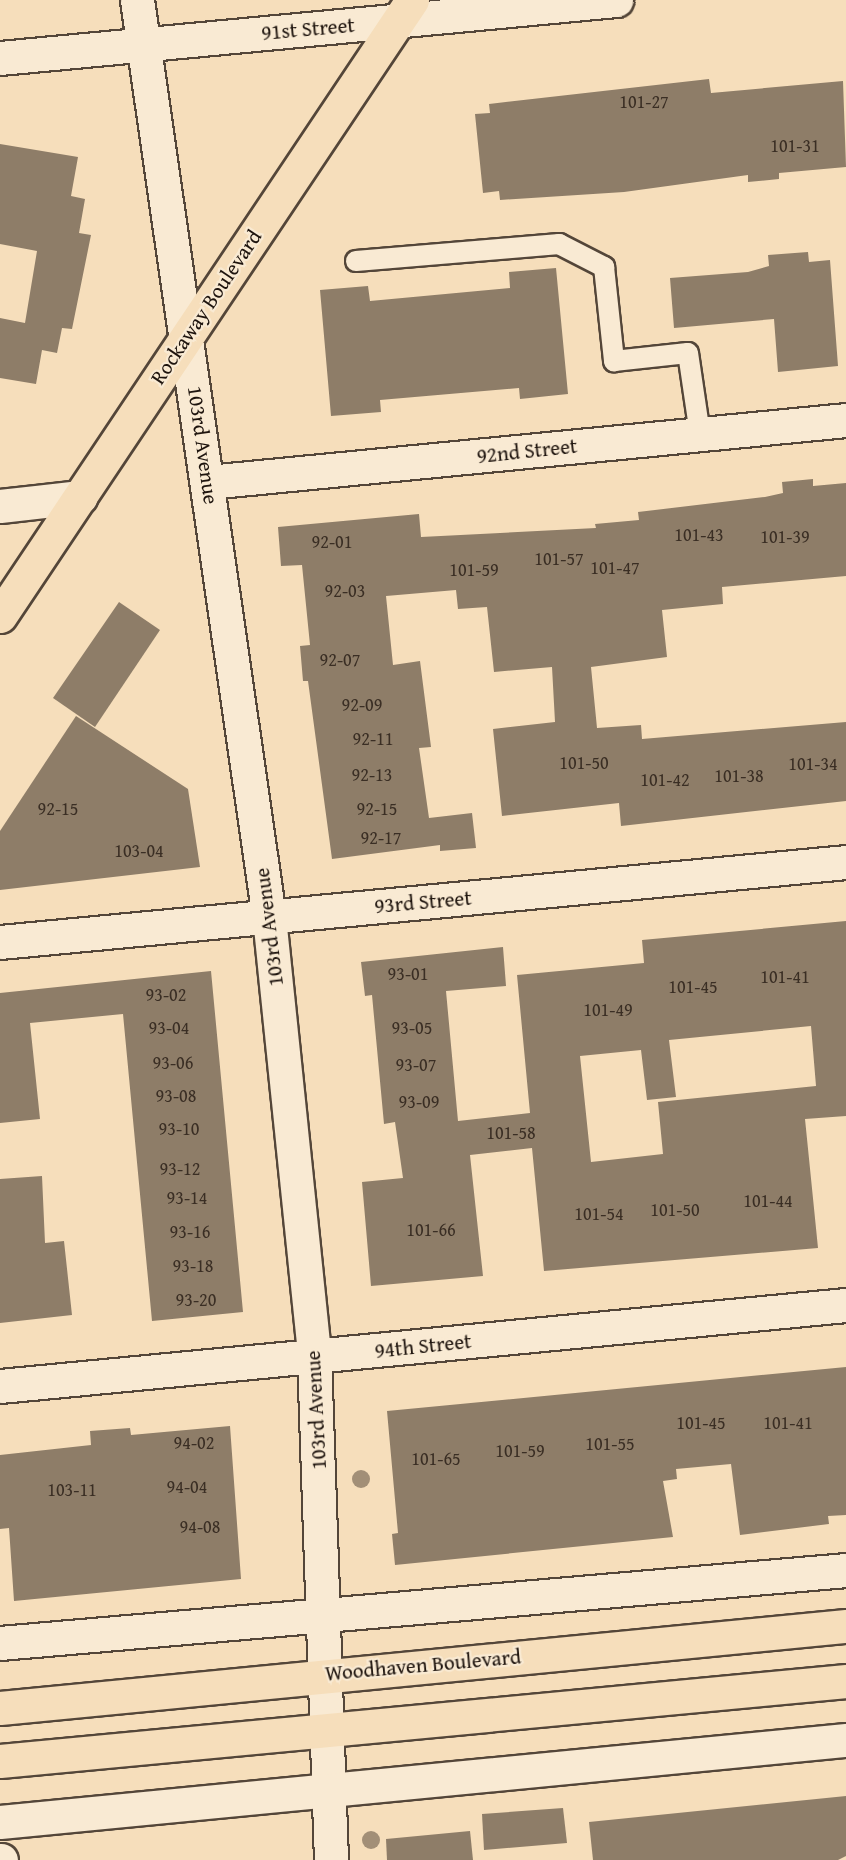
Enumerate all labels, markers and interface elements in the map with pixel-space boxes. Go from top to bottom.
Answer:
street label: 91st Street [260,12,356,46]
house number: 101-27 [619,91,669,113]
house number: 101-31 [770,135,820,157]
street label: Rockaway Boulevard [145,225,267,389]
street label: 103rd Avenue [182,384,224,506]
street label: 92nd Street [475,433,579,469]
house number: 101-43 [674,524,724,546]
house number: 101-39 [760,526,810,548]
house number: 92-01 [312,531,352,553]
house number: 101-57 [534,548,584,570]
house number: 101-47 [590,557,640,579]
house number: 101-59 [449,559,499,581]
house number: 92-03 [325,580,365,602]
house number: 92-07 [320,649,360,671]
house number: 92-09 [342,694,382,716]
house number: 92-11 [353,728,393,750]
house number: 101-50 [559,752,609,774]
house number: 101-34 [788,753,838,775]
house number: 92-13 [352,764,392,786]
house number: 101-38 [714,765,764,787]
house number: 101-42 [640,769,690,791]
house number: 92-15 [38,798,78,820]
house number: 92-15 [357,798,397,820]
house number: 92-17 [361,827,401,849]
house number: 103-04 [114,840,164,862]
street label: 103rd Avenue [249,866,289,988]
street label: 93rd Street [373,885,473,919]
house number: 93-01 [388,963,428,985]
house number: 101-41 [760,966,810,988]
house number: 101-45 [668,976,718,998]
house number: 93-02 [146,984,186,1006]
house number: 101-49 [583,999,633,1021]
house number: 93-04 [149,1017,189,1039]
house number: 93-05 [392,1017,432,1039]
house number: 93-06 [153,1052,193,1074]
house number: 93-07 [396,1054,436,1076]
house number: 93-08 [156,1085,196,1107]
house number: 93-09 [399,1091,439,1113]
house number: 93-10 [159,1118,199,1140]
house number: 101-58 [486,1122,536,1144]
house number: 93-12 [160,1158,200,1180]
house number: 93-14 [167,1187,207,1209]
house number: 101-44 [743,1190,793,1212]
house number: 101-50 [650,1199,700,1221]
house number: 101-54 [574,1203,624,1225]
house number: 101-66 [406,1219,456,1241]
house number: 93-16 [170,1221,210,1243]
house number: 93-18 [173,1255,213,1277]
house number: 93-20 [176,1289,216,1311]
street label: 94th Street [373,1328,473,1364]
street label: 103rd Avenue [300,1350,332,1470]
house number: 101-45 [676,1412,726,1434]
house number: 101-41 [763,1412,813,1434]
house number: 94-02 [174,1432,214,1454]
house number: 101-55 [585,1433,635,1455]
house number: 101-59 [495,1440,545,1462]
house number: 101-65 [411,1448,461,1470]
house number: 94-04 [167,1476,207,1498]
house number: 103-11 [47,1479,97,1501]
house number: 94-08 [180,1516,220,1538]
street label: Woodhaven Boulevard [324,1644,522,1686]

